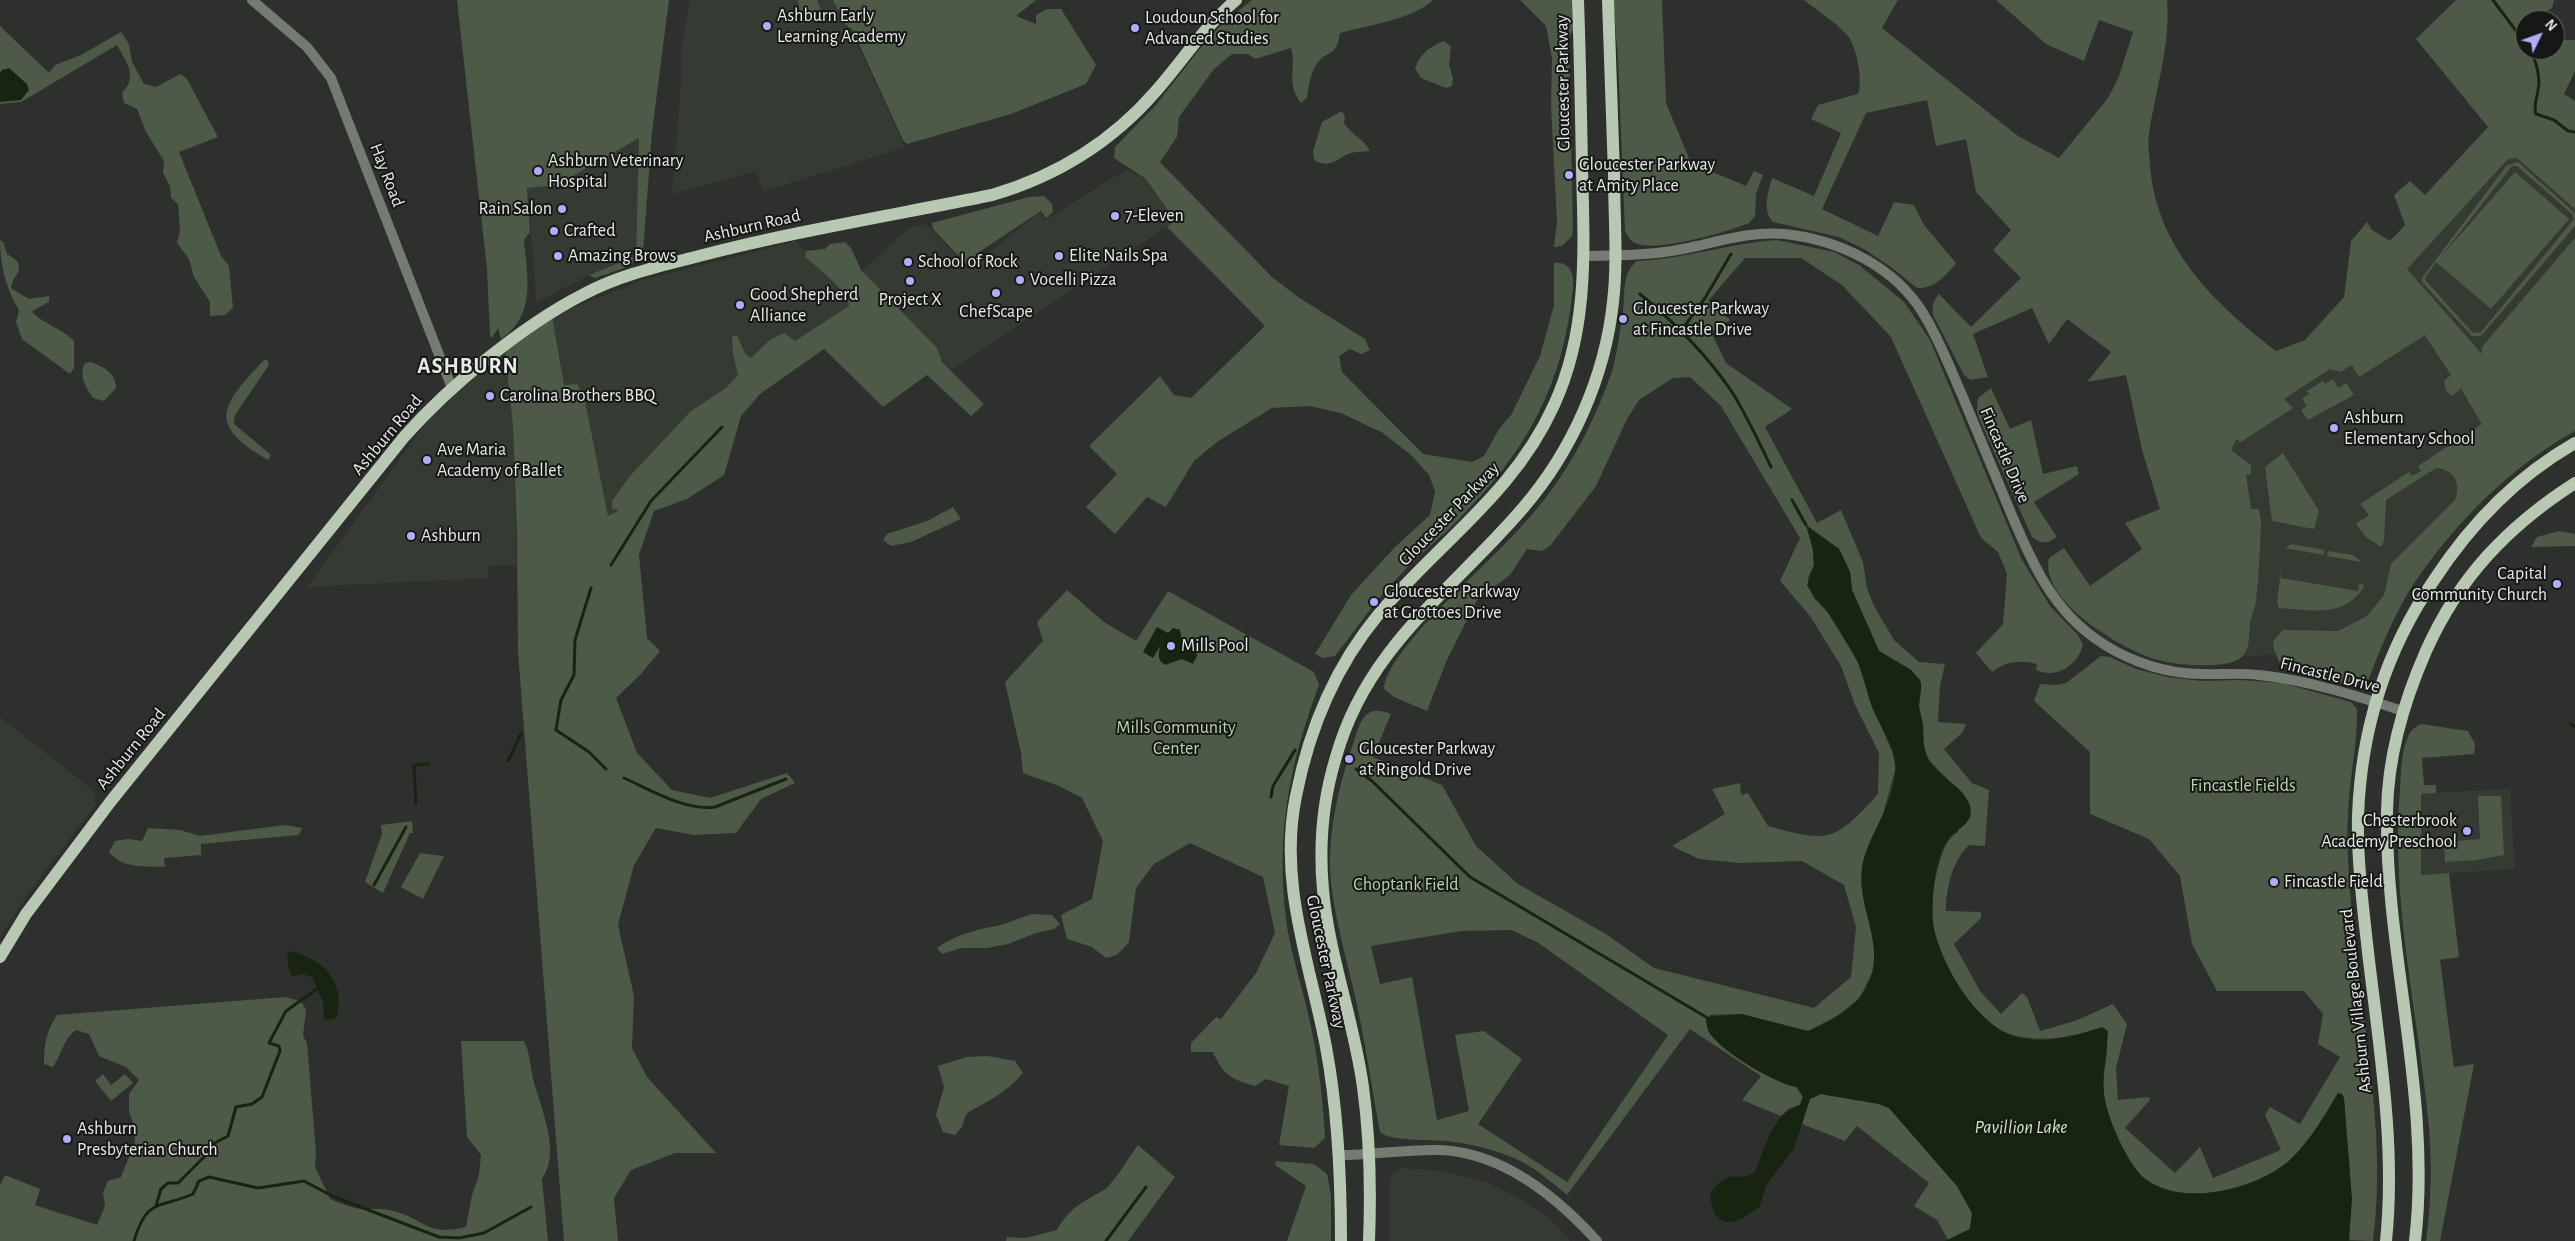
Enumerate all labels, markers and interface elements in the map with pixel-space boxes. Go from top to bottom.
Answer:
place label: Ashburn Early Learning Academy [777,5,906,48]
place label: Loudoun School for Advanced Studies [1145,7,1279,50]
north arrow [2515,10,2565,60]
street label: Gloucester Parkway [1551,15,1575,151]
text: N [2542,17,2559,34]
marker: Ashburn Early Learning Academy [761,20,773,32]
marker: Loudoun School for Advanced Studies [1129,22,1141,34]
street label: Hay Road [365,140,409,210]
place label: Ashburn Veterinary Hospital [548,150,684,192]
place label: Gloucester Parkway at Amity Place [1579,154,1715,196]
marker: Ashburn Veterinary Hospital [532,165,544,177]
marker: Gloucester Parkway at Amity Place [1563,169,1575,181]
place label: Rain Salon [479,198,552,220]
marker: Rain Salon [556,203,568,215]
street label: Ashburn Road [702,204,802,248]
place label: 7-Eleven [1125,205,1184,227]
marker: 7-Eleven [1109,210,1121,222]
place label: Crafted [564,220,615,242]
marker: Crafted [548,225,560,237]
place label: Amazing Brows [568,245,676,267]
place label: Elite Nails Spa [1069,245,1168,267]
marker: Amazing Brows [552,250,564,262]
marker: Elite Nails Spa [1053,250,1065,262]
place label: School of Rock [918,251,1018,273]
marker: School of Rock [902,256,914,268]
place label: Vocelli Pizza [1030,269,1117,291]
marker: Vocelli Pizza [1014,274,1026,286]
marker: Project X [904,275,916,287]
place label: Good Shepherd Alliance [750,284,858,326]
marker: ChefScape [990,287,1002,299]
place label: Project X [878,289,942,311]
place label: Gloucester Parkway at Fincastle Drive [1633,298,1769,340]
marker: Good Shepherd Alliance [734,299,746,311]
place label: ChefScape [959,301,1033,323]
marker: Gloucester Parkway at Fincastle Drive [1617,313,1629,325]
district label: ASHBURN [416,353,520,379]
place label: Carolina Brothers BBQ [500,385,655,407]
street label: Ashburn Road [347,390,427,480]
marker: Carolina Brothers BBQ [484,390,496,402]
street label: Fincastle Drive [1975,404,2035,506]
place label: Ashburn Elementary School [2344,407,2474,449]
marker: Ashburn Elementary School [2328,422,2340,434]
place label: Ave Maria Academy of Ballet [437,439,562,482]
marker: Ave Maria Academy of Ballet [421,454,433,466]
street label: Gloucester Parkway [1394,458,1504,570]
place label: Ashburn [421,525,481,547]
marker: Ashburn [405,530,417,542]
place label: Capital Community Church [2412,563,2547,606]
marker: Capital Community Church [2551,578,2563,590]
place label: Gloucester Parkway at Grottoes Drive [1384,581,1520,624]
marker: Gloucester Parkway at Grottoes Drive [1368,596,1380,608]
place label: Mills Pool [1181,635,1249,657]
marker: Mills Pool [1165,640,1177,652]
street label: Fincastle Drive [2278,652,2382,698]
street label: Ashburn Road [92,704,170,794]
park label: Mills Community Center [1116,717,1236,760]
place label: Gloucester Parkway at Ringold Drive [1359,738,1495,781]
marker: Gloucester Parkway at Ringold Drive [1343,753,1355,765]
park label: Fincastle Fields [2190,775,2296,797]
place label: Chesterbrook Academy Preschool [2321,810,2457,852]
marker: Chesterbrook Academy Preschool [2461,825,2473,837]
place label: Fincastle Field [2284,871,2383,893]
park label: Choptank Field [1353,874,1459,896]
marker: Fincastle Field [2268,876,2280,888]
street label: Gloucester Parkway [1301,893,1351,1031]
street label: Ashburn Village Boulevard [2336,908,2376,1094]
water label: Pavillion Lake [1974,1116,2068,1138]
place label: Ashburn Presbyterian Church [77,1118,218,1160]
marker: Ashburn Presbyterian Church [61,1133,73,1145]

